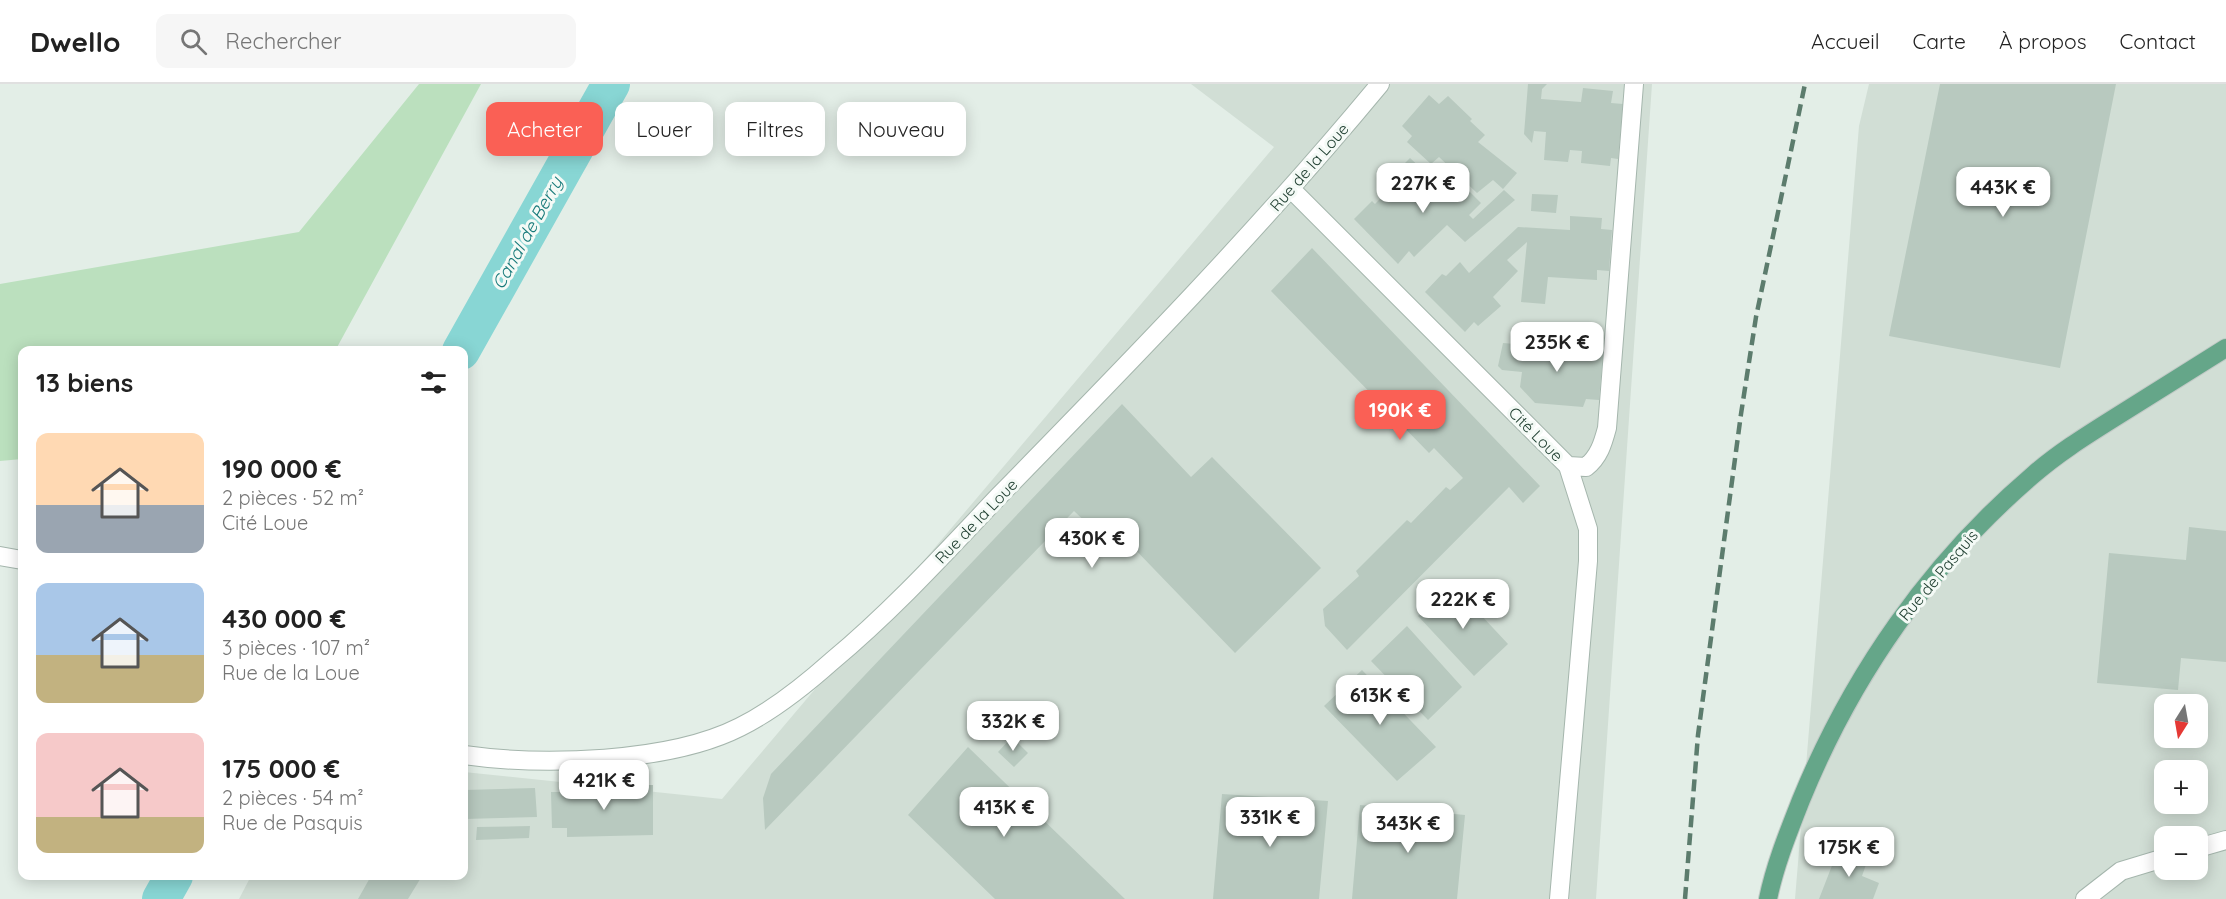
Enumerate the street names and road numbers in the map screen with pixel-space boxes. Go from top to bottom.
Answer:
street label: Rue de la Loue [1265,119,1353,215]
street label: Cité Loue [1505,403,1567,465]
street label: Rue de la Loue [931,474,1021,568]
street label: Rue de Pasquis [1894,525,1982,625]

